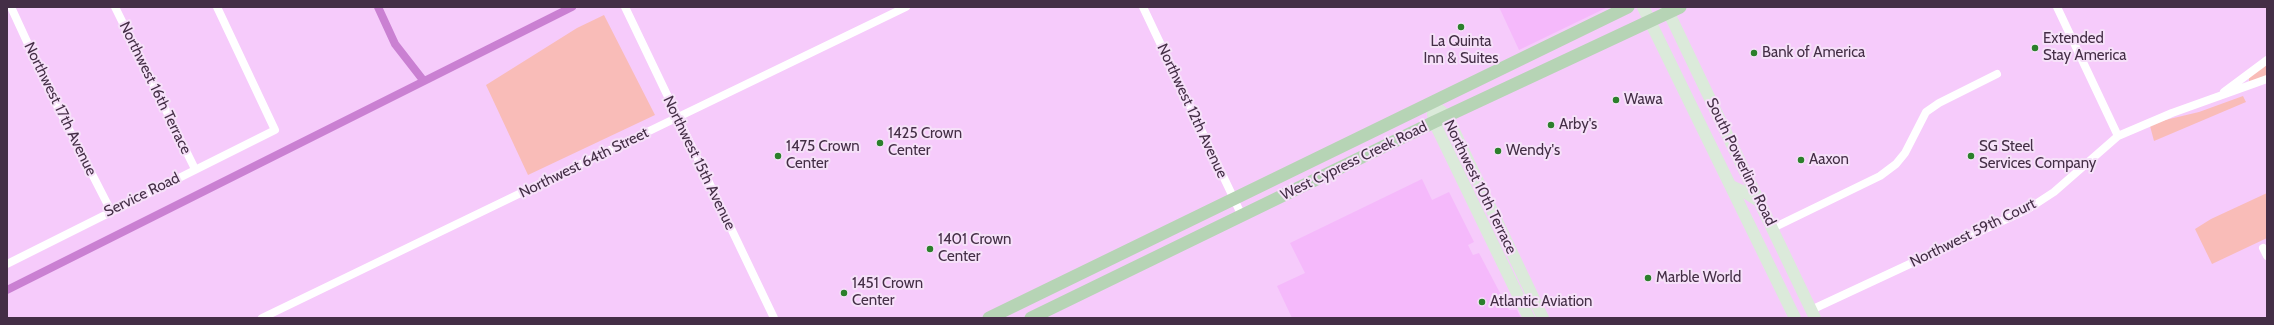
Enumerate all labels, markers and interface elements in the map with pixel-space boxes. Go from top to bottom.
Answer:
street label: Northwest 16th Terrace [115,19,195,157]
marker: La Quinta Inn & Suites [1456,22,1466,32]
place label: Extended Stay America [2043,30,2126,65]
place label: La Quinta Inn & Suites [1424,33,1498,68]
street label: Northwest 17th Avenue [20,39,100,179]
street label: Northwest 12th Avenue [1153,41,1231,181]
marker: Extended Stay America [2030,43,2040,53]
place label: Bank of America [1762,44,1865,62]
marker: Bank of America [1749,48,1759,58]
place label: Wawa [1624,91,1663,109]
street label: Northwest 15th Avenue [659,93,739,233]
marker: Wawa [1611,95,1621,105]
street label: South Powerline Road [1702,95,1780,229]
place label: Arby's [1559,116,1597,134]
street label: Northwest 10th Terrace [1440,117,1520,257]
street label: West Cypress Creek Road [1278,118,1430,204]
marker: Arby's [1546,120,1556,130]
street label: Northwest 64th Street [516,124,652,202]
place label: 1425 Crown Center [888,125,962,160]
place label: 1475 Crown Center [786,138,860,173]
marker: 1425 Crown Center [875,138,885,148]
place label: SG Steel Services Company [1979,138,2096,173]
place label: Wendy's [1506,142,1560,160]
marker: Wendy's [1493,146,1503,156]
marker: 1475 Crown Center [773,151,783,161]
place label: Aaxon [1809,151,1849,169]
marker: SG Steel Services Company [1966,151,1976,161]
marker: Aaxon [1796,155,1806,165]
street label: Service Road [101,169,183,221]
street label: Northwest 59th Court [1907,195,2039,271]
place label: 1401 Crown Center [938,231,1011,266]
marker: 1401 Crown Center [925,244,935,254]
place label: Marble World [1656,269,1741,287]
marker: Marble World [1643,273,1653,283]
place label: 1451 Crown Center [852,275,923,310]
marker: 1451 Crown Center [839,288,849,298]
place label: Atlantic Aviation [1490,293,1593,311]
marker: Atlantic Aviation [1477,297,1487,307]

